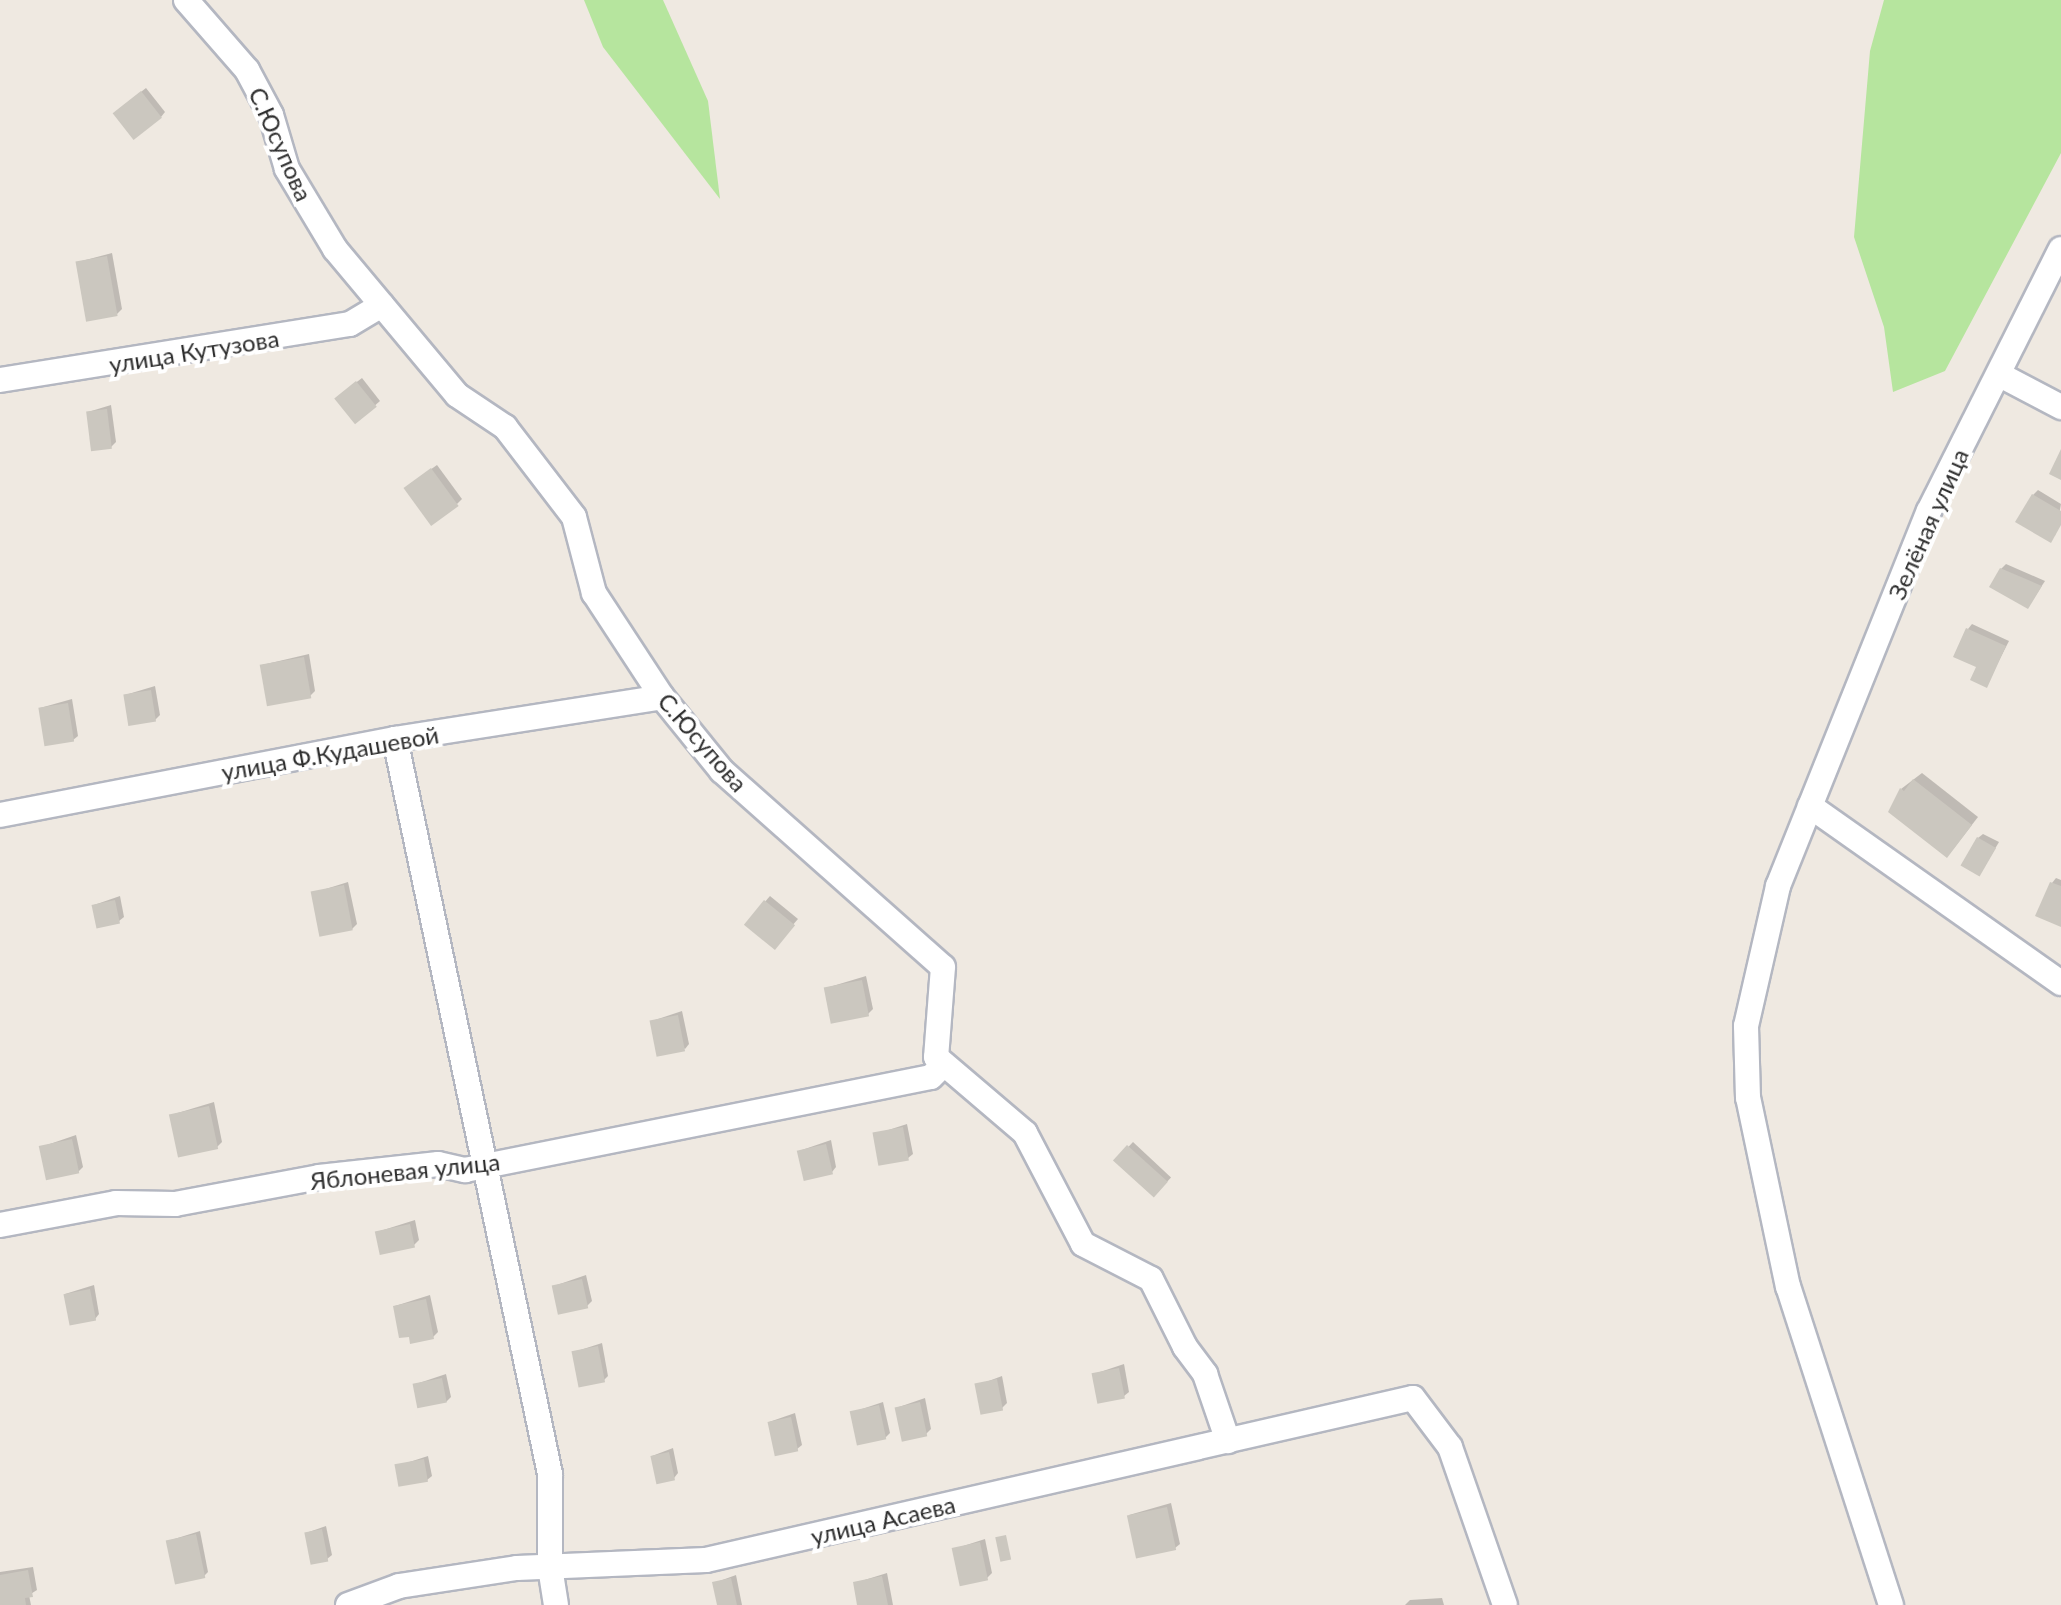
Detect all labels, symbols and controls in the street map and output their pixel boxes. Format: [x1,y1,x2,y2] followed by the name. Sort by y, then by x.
[243,83,319,205] street label: С.Юсупова
[107,323,281,379] street label: улица Кутузова
[1882,444,1974,604] street label: Зелёная улица
[652,687,754,797] street label: С.Юсупова
[219,720,441,786] street label: улица Ф.Кудашевой
[309,1147,501,1195] street label: Яблоневая улица
[808,1489,958,1551] street label: улица Асаева

